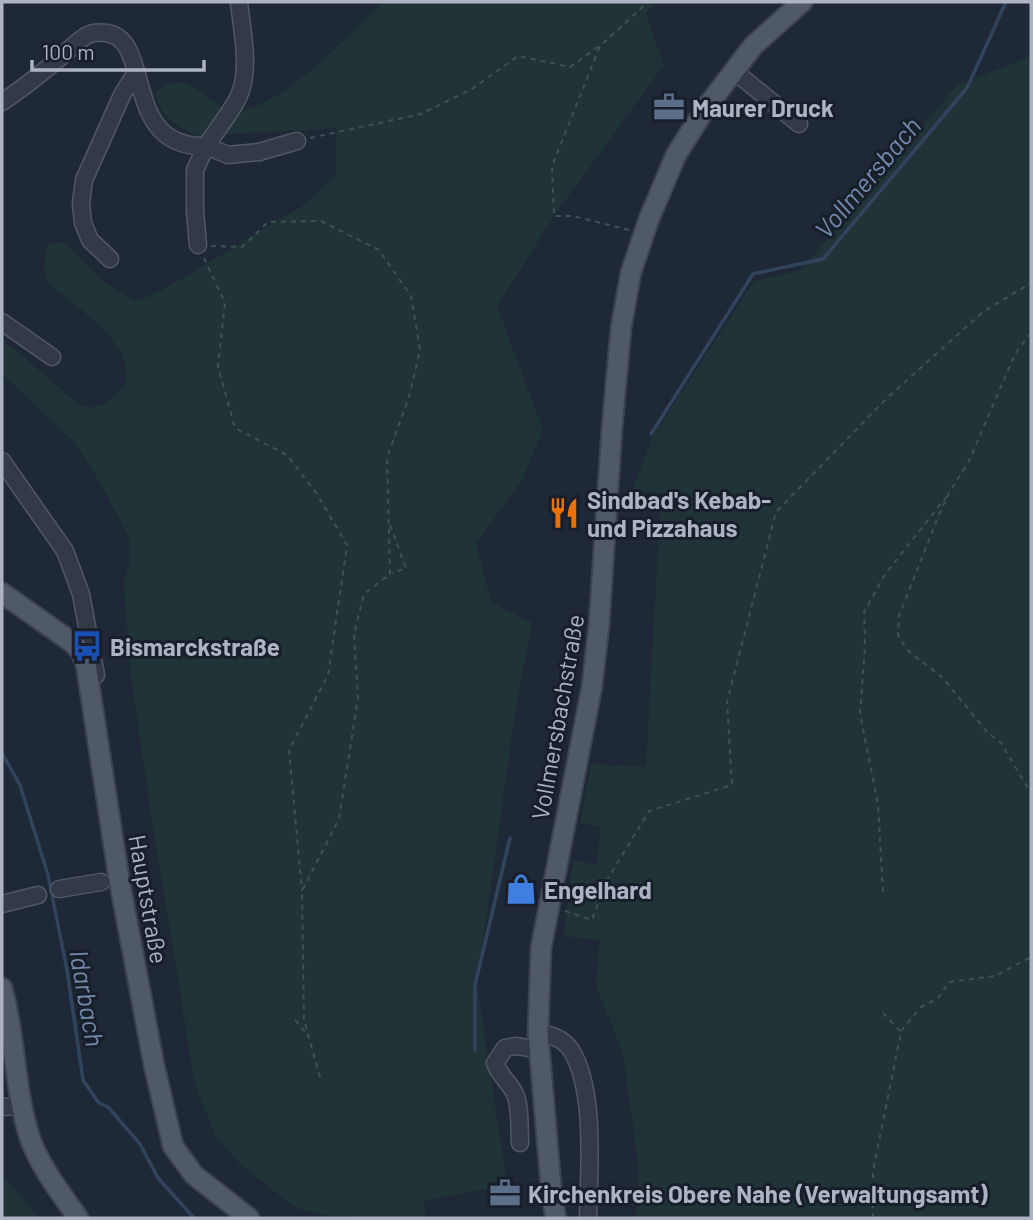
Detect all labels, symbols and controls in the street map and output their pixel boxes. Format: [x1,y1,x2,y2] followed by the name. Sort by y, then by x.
[32,28,203,72] scale bar
[42,39,95,64] text: 100 m
[652,90,686,124] office icon: Maurer Druck
[692,93,834,122] place label: Maurer Druck
[807,110,927,244] water label: Vollmersbach
[587,485,771,542] place label: Sindbad's Kebab- und Pizzahaus
[547,496,581,530] restaurant icon: Sindbad's Kebab- und Pizzahaus
[525,612,589,822] street label: Vollmersbachstraße
[70,629,104,663] bus stop icon: Bismarckstraße
[110,632,280,661] place label: Bismarckstraße
[123,832,175,966] street label: Hauptstraße
[504,872,538,906] shop icon: Engelhard
[544,875,652,904] place label: Engelhard
[64,947,112,1049] water label: Idarbach
[488,1176,522,1210] office icon: Kirchenkreis Obere Nahe (Verwaltungsamt)
[528,1179,988,1208] place label: Kirchenkreis Obere Nahe (Verwaltungsamt)

